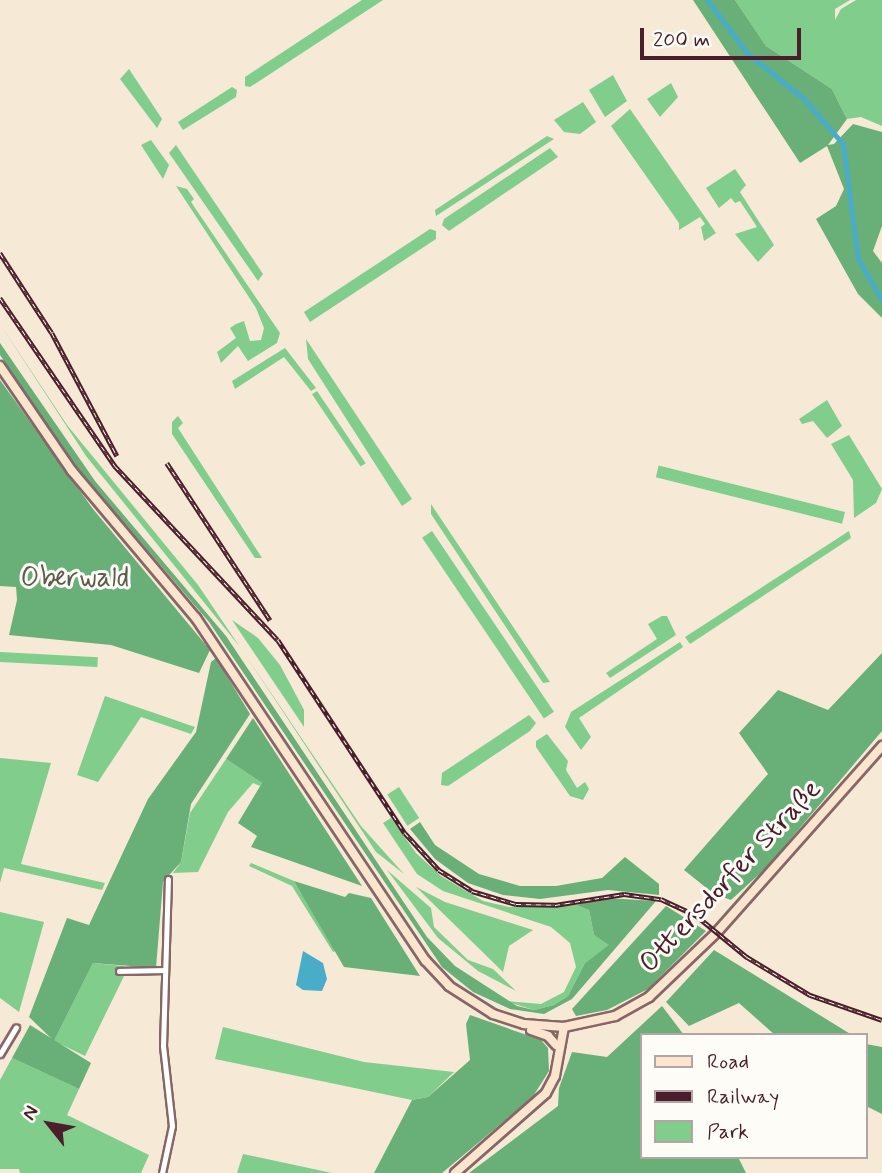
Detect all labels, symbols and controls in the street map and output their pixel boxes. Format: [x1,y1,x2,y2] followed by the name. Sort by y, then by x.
[644,14,805,58] scale bar
[653,26,710,54] text: 200 m
[21,562,129,596] park label: Oberwald
[633,774,829,980] street label: Ottersdorfer Straße
[640,1033,868,1159] legend
[707,1048,749,1076] text: Road
[707,1083,779,1111] text: Railway
[14,1089,84,1159] north arrow
[17,1101,45,1125] text: N
[707,1118,749,1146] text: Park

